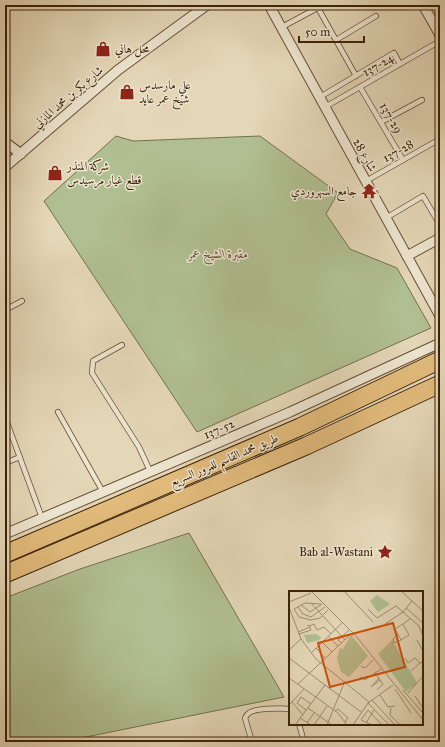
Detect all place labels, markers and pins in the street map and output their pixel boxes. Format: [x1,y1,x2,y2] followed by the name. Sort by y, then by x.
[94,40,112,58] shop icon: محل هاني
[115,42,150,59] place label: محل هاني
[139,78,191,110] place label: علي مارسدس شيخ عمر عايد
[118,83,136,101] shop icon: علي مارسدس شيخ عمر عايد
[66,158,142,191] place label: شركة المنذر قطع غيار مرسيدس
[46,164,64,182] shop icon: شركة المنذر قطع غيار مرسيدس
[360,182,378,200] temple icon: جامع السهروردي
[291,184,357,202] place label: جامع السهروردي
[376,543,394,561] place icon: Bab al-Wastani
[299,545,374,559] place label: Bab al-Wastani

